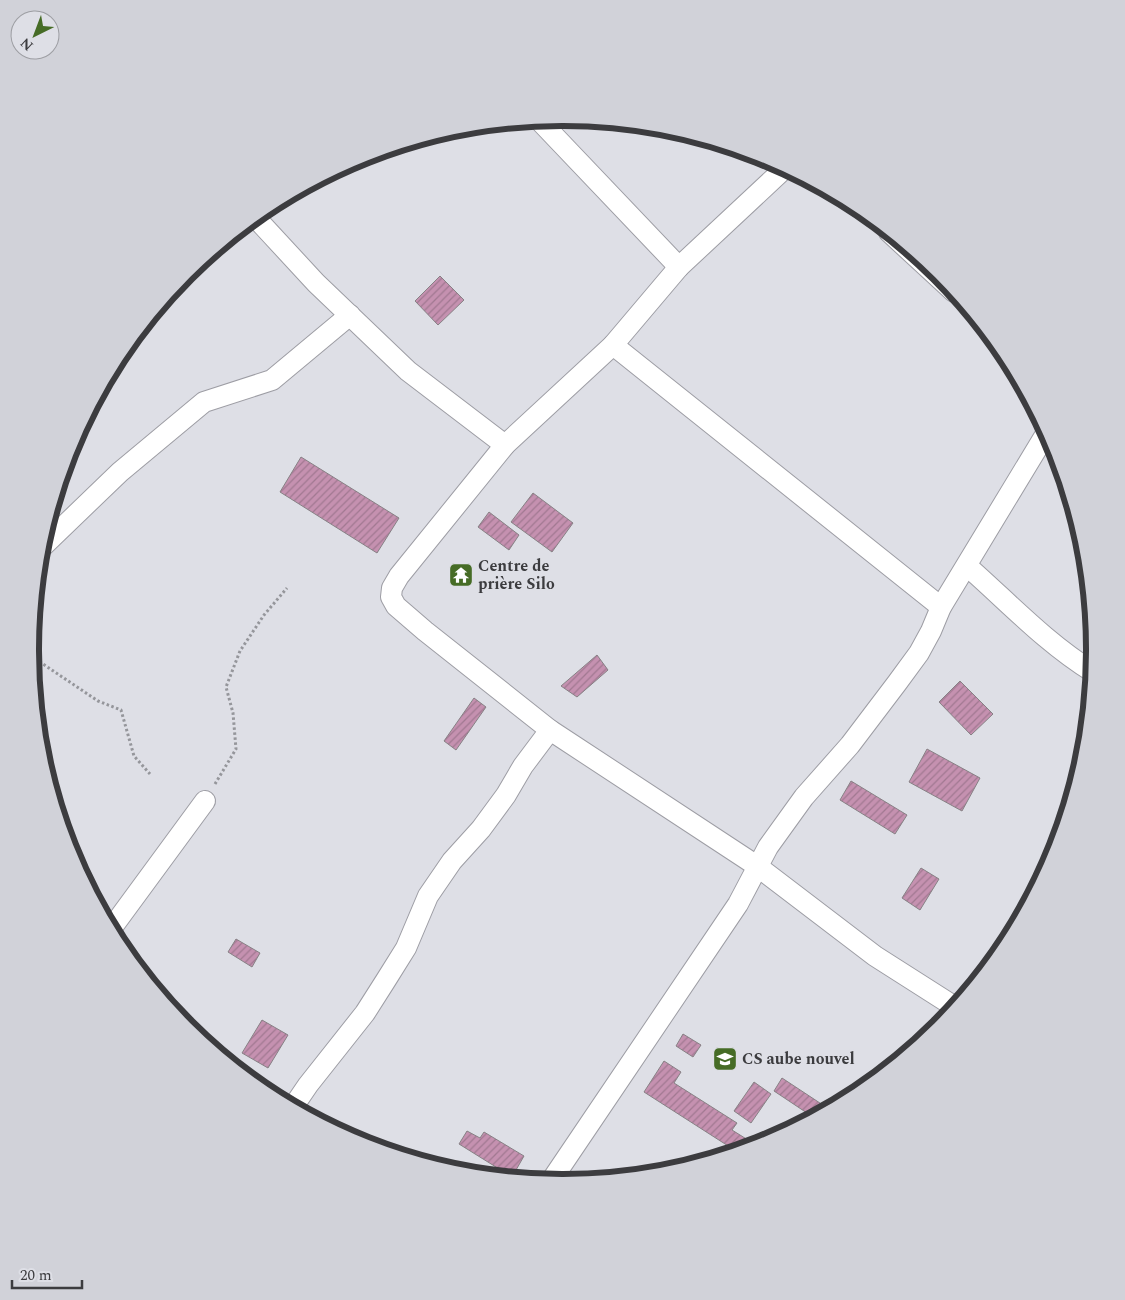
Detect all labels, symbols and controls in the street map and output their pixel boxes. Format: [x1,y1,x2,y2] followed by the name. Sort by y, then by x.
[10,10,60,60] north arrow
[15,33,38,56] text: N
[478,554,555,596] place label: Centre de prière Silo
[448,562,474,588] temple icon: Centre de prière Silo
[712,1046,738,1072] school or university icon: CS aube nouvel
[742,1047,855,1071] place label: CS aube nouvel
[12,1258,82,1290] scale bar
[20,1264,52,1287] text: 20 m

